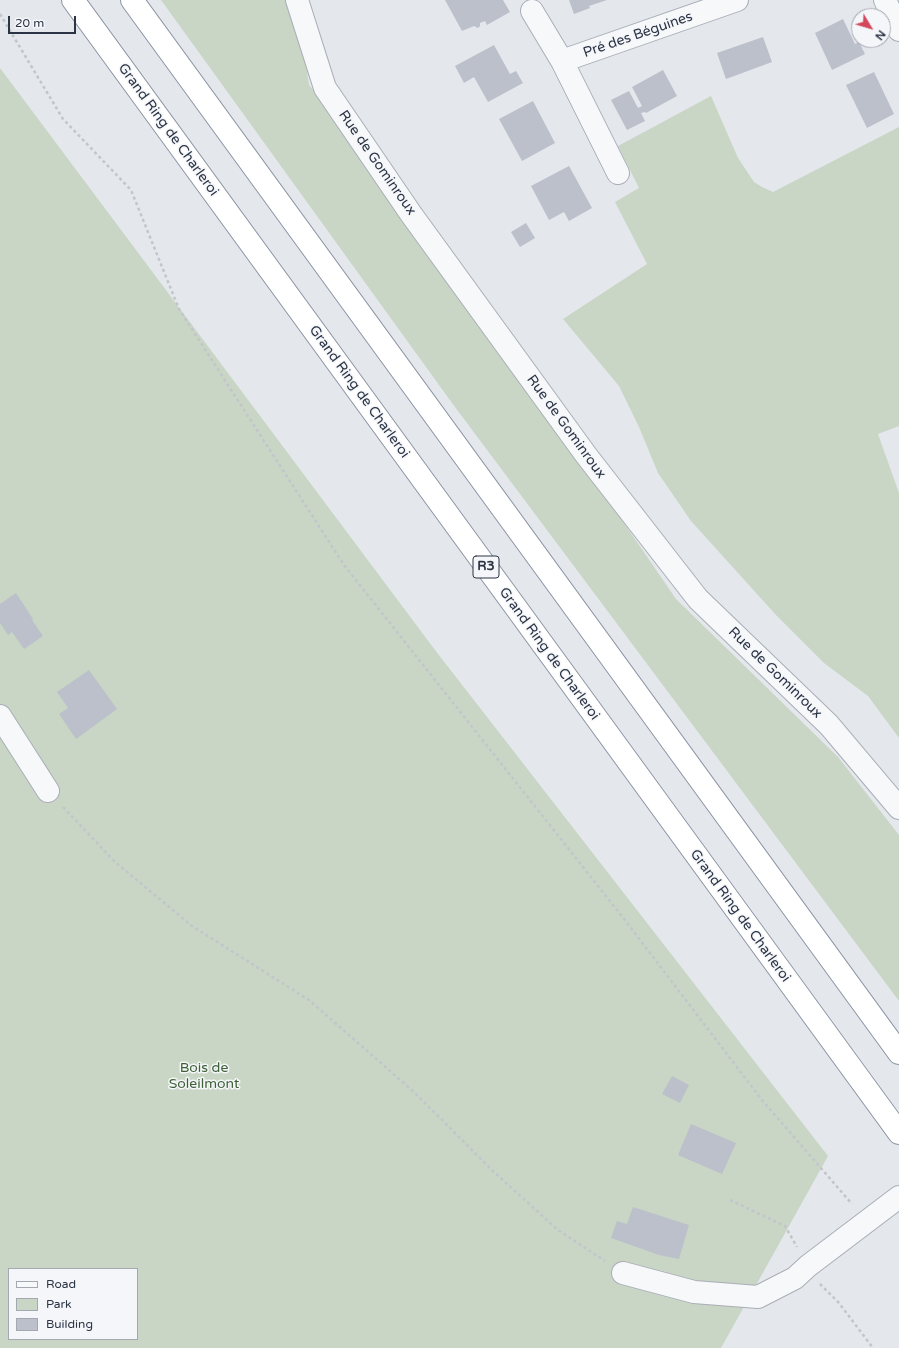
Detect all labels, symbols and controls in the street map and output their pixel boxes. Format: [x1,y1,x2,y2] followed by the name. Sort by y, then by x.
[10,8,78,34] scale bar
[581,8,695,62] street label: Pré des Béguines
[851,8,891,48] north arrow
[15,16,44,30] text: 20 m
[872,28,888,43] text: N
[114,60,222,200] street label: Grand Ring de Charleroi
[335,107,419,219] street label: Rue de Gominroux
[305,322,413,462] street label: Grand Ring de Charleroi
[523,372,609,482] street label: Rue de Gominroux
[473,556,499,578] road number: R3
[495,584,603,724] street label: Grand Ring de Charleroi
[725,624,825,722] street label: Rue de Gominroux
[686,846,794,986] street label: Grand Ring de Charleroi
[169,1060,239,1092] park label: Bois de Soleilmont
[8,1268,138,1340] legend
[46,1277,76,1291] text: Road
[46,1297,72,1311] text: Park
[46,1317,93,1331] text: Building

